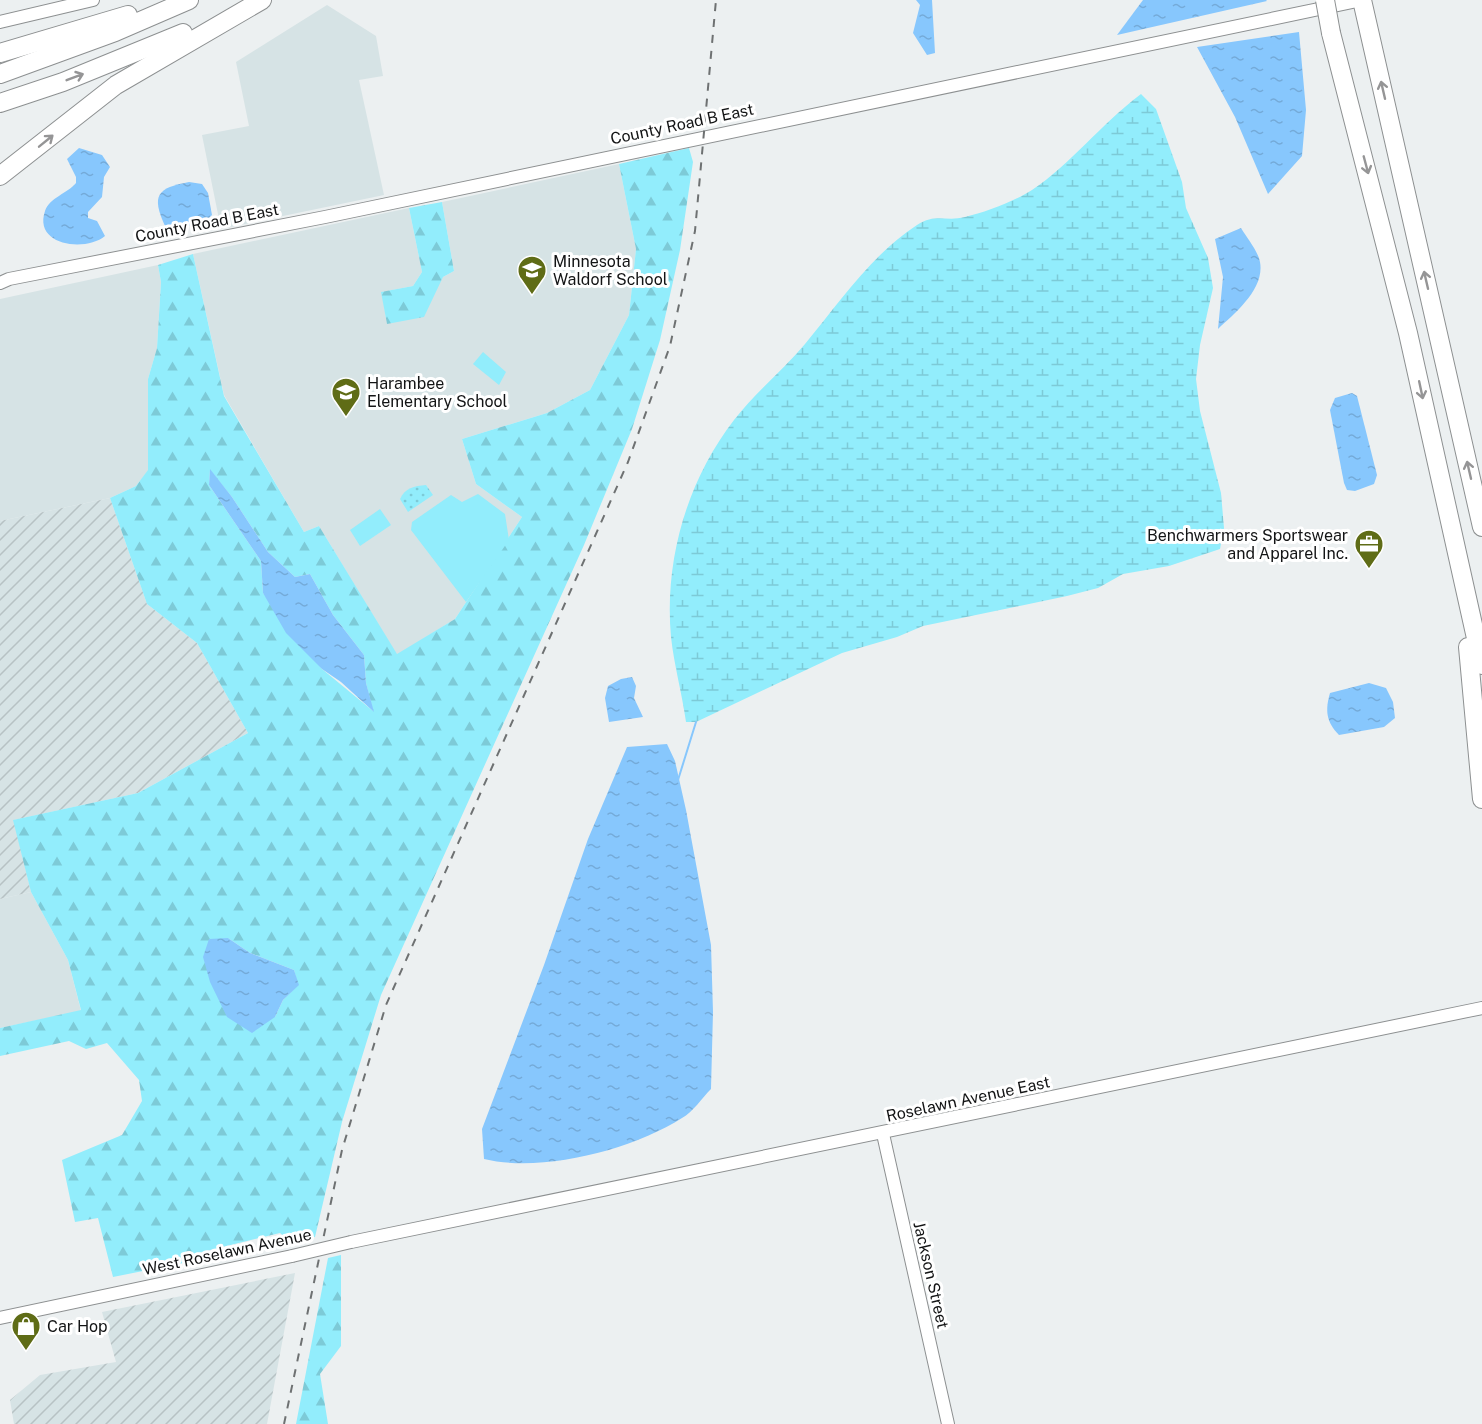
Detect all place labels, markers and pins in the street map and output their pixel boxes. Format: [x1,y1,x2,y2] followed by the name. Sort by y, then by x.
[553,252,668,289] place label: Minnesota Waldorf School
[516,254,548,296] school or university icon: Minnesota Waldorf School
[367,374,508,411] place label: Harambee Elementary School
[330,376,362,418] school or university icon: Harambee Elementary School
[1147,526,1348,563] place label: Benchwarmers Sportswear and Apparel Inc.
[1353,528,1385,570] office icon: Benchwarmers Sportswear and Apparel Inc.
[10,1310,42,1352] shop icon: Car Hop
[47,1317,108,1336] place label: Car Hop

